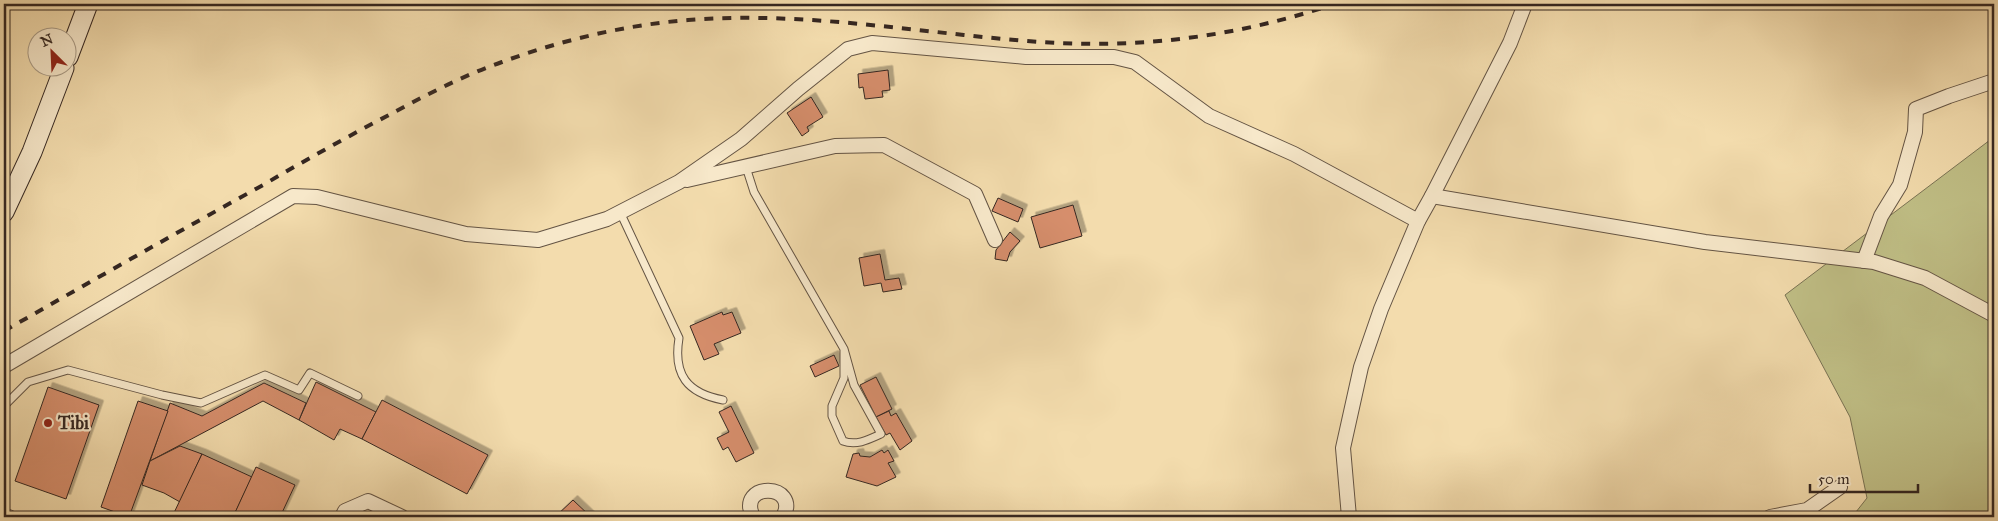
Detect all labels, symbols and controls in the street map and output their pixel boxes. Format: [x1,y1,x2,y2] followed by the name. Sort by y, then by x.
[28,28,78,78] north arrow
[38,30,56,51] text: N
[57,412,90,434] place label: Tibi
[42,417,54,429] marker: Tibi
[1810,461,1918,493] scale bar
[1818,470,1850,488] text: 50 m

